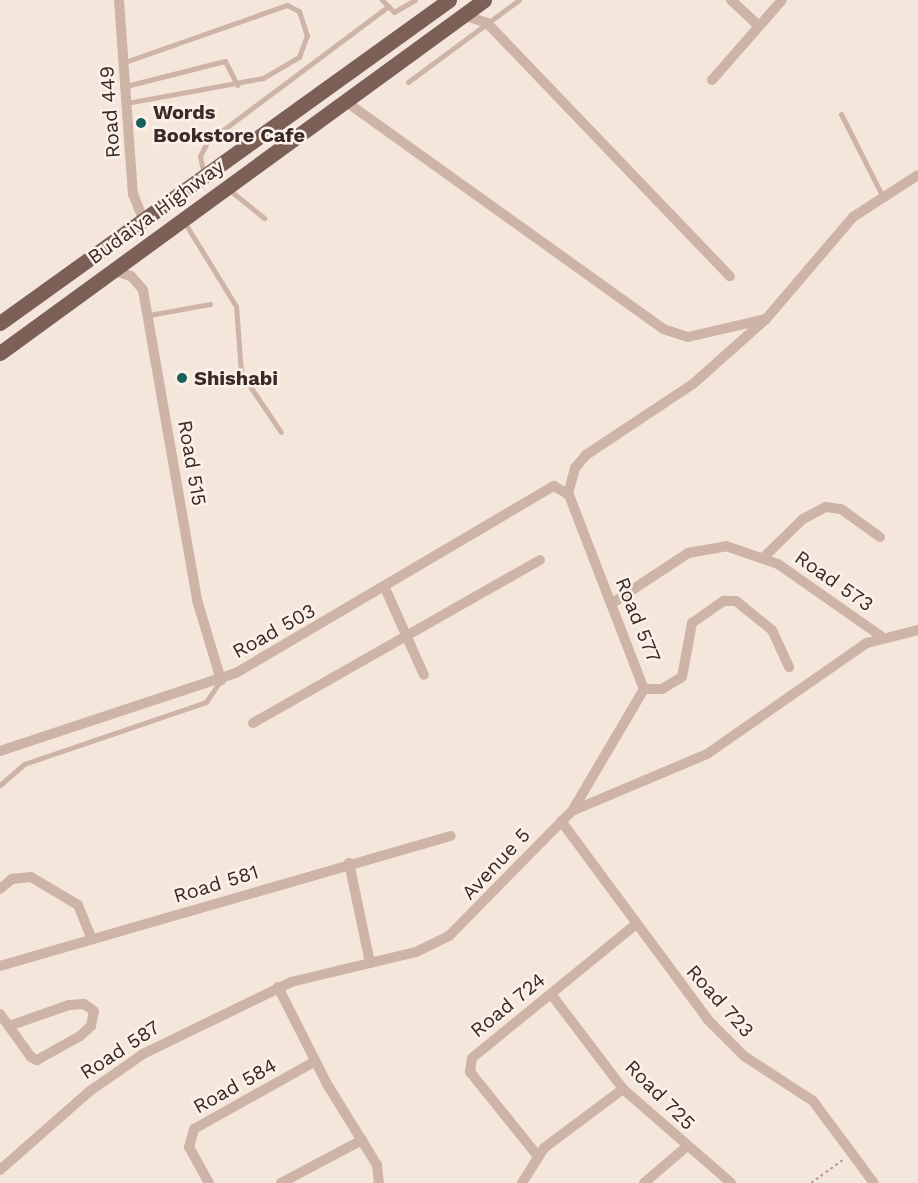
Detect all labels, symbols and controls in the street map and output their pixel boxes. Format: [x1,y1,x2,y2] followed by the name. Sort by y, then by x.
[95,65,125,159] street label: Road 449
[153,100,305,147] place label: Words Bookstore Cafe
[134,116,148,130] marker: Words Bookstore Cafe
[83,154,229,270] street label: Budaiya Highway
[194,366,278,390] place label: Shishabi
[175,371,189,385] marker: Shishabi
[173,418,211,508] street label: Road 515
[790,545,878,617] street label: Road 573
[610,574,666,666] street label: Road 577
[228,598,320,664] street label: Road 503
[457,823,535,905] street label: Avenue 5
[171,860,261,908] street label: Road 581
[681,959,759,1043] street label: Road 723
[465,967,551,1043] street label: Road 724
[76,1015,164,1085] street label: Road 587
[189,1053,281,1119] street label: Road 584
[620,1055,700,1135] street label: Road 725

